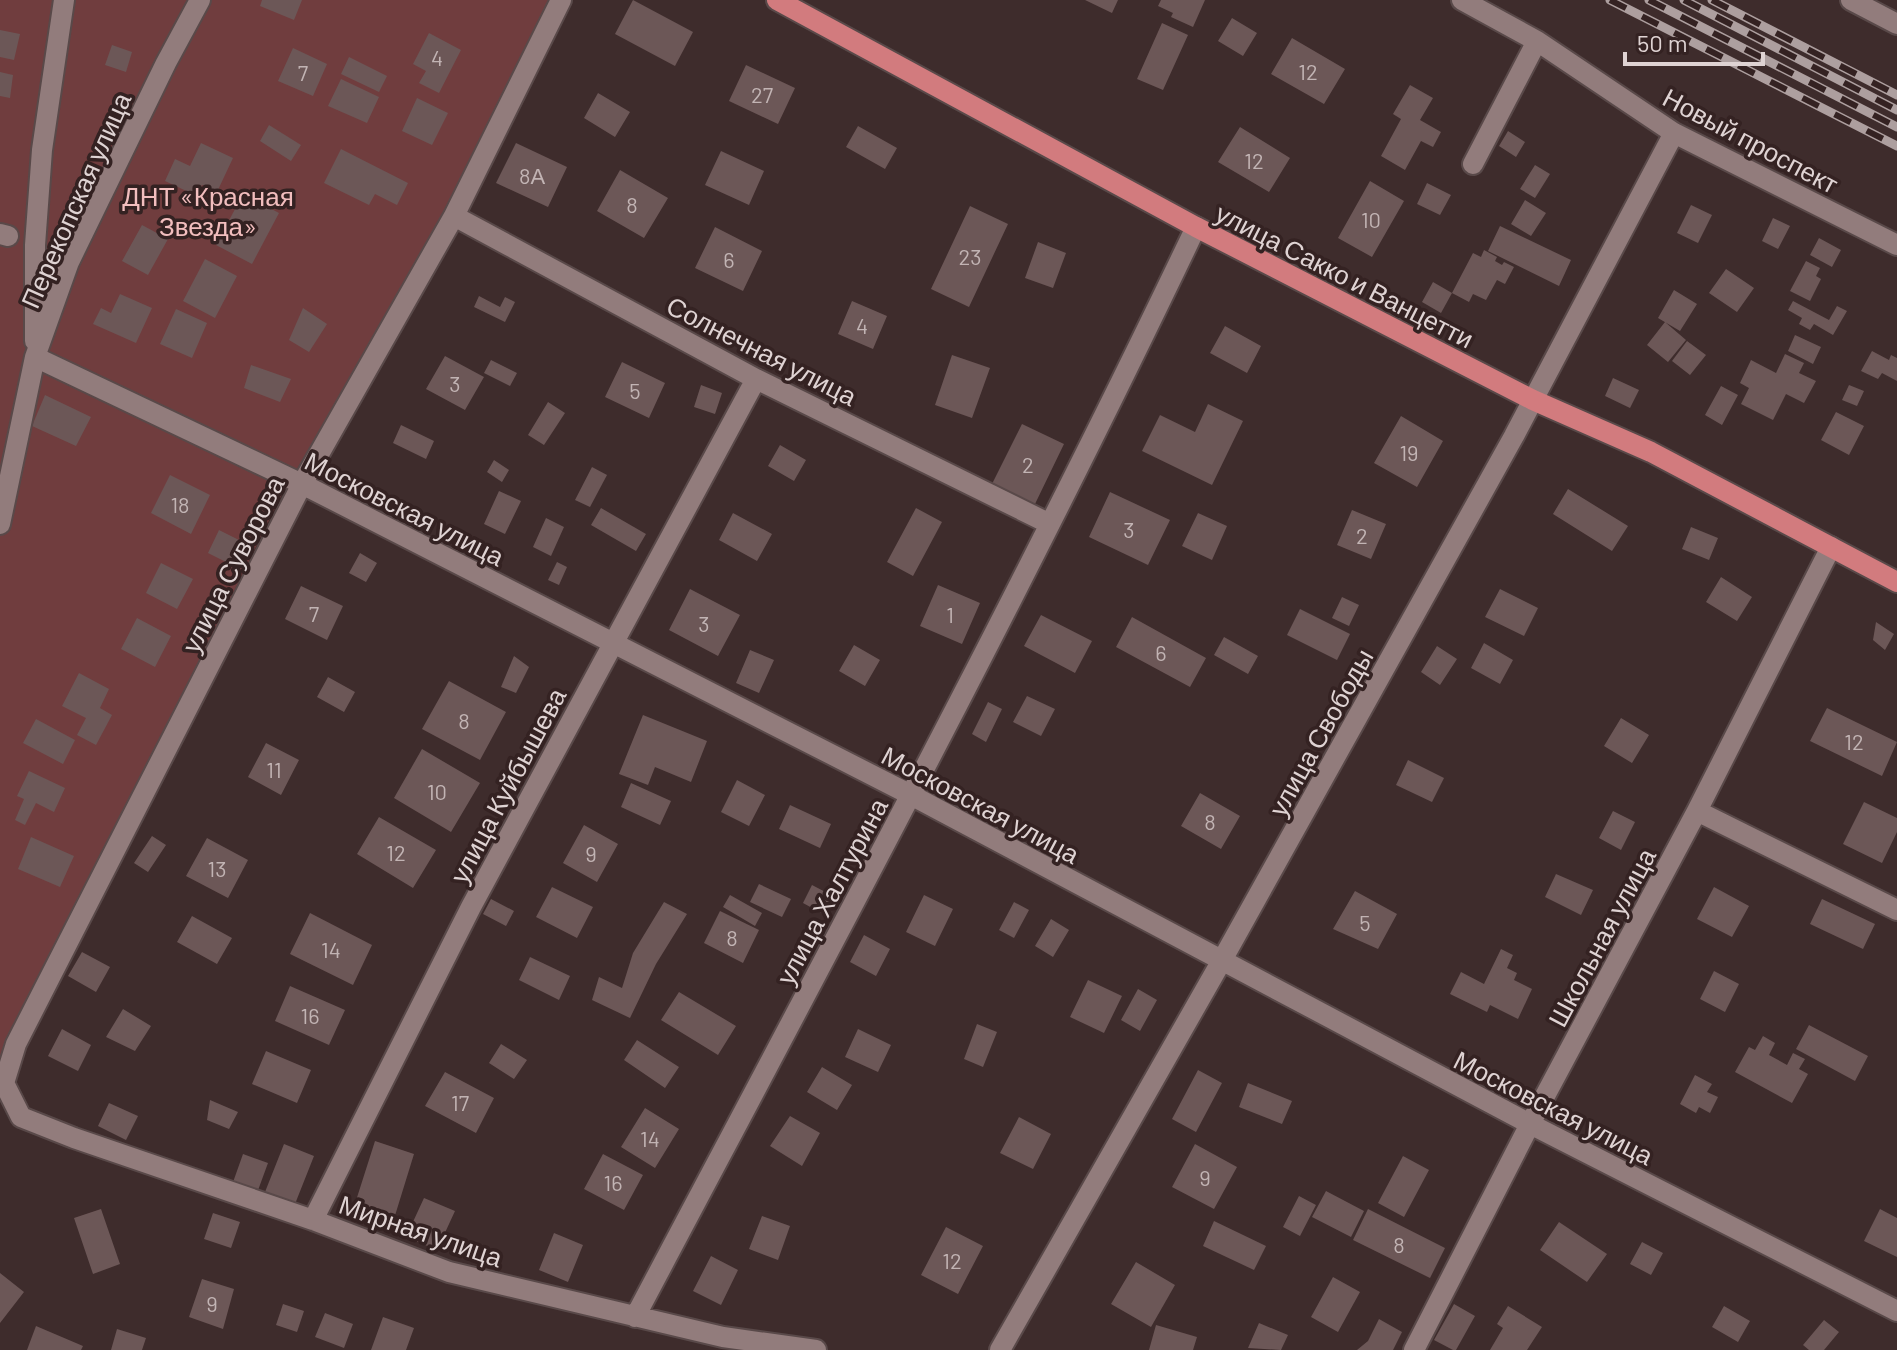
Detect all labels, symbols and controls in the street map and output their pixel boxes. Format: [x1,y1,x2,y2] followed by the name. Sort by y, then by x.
[1625,16,1763,66] scale bar
[1637,28,1688,57] text: 50 m
[431,44,443,70] house number: 4
[1298,58,1318,84] house number: 12
[298,59,308,85] house number: 7
[751,81,773,107] house number: 27
[1658,81,1844,199] street label: Новый проспект
[14,87,137,312] street label: Перекопская улица
[1244,147,1264,173] house number: 12
[519,162,545,188] house number: 8А
[122,180,294,241] park label: ДНТ «Красная Звезда»
[626,191,638,217] house number: 8
[1211,196,1479,354] street label: улица Сакко и Ванцетти
[1361,206,1381,232] house number: 10
[959,243,982,269] house number: 23
[723,246,735,272] house number: 6
[662,289,863,411] street label: Солнечная улица
[856,312,868,338] house number: 4
[449,370,461,396] house number: 3
[629,377,641,403] house number: 5
[1399,439,1419,465] house number: 19
[300,444,510,572] street label: Московская улица
[1022,451,1034,477] house number: 2
[174,470,290,657] street label: улица Суворова
[170,491,190,517] house number: 18
[1123,516,1135,542] house number: 3
[1356,522,1368,548] house number: 2
[309,600,319,626] house number: 7
[946,601,954,627] house number: 1
[698,610,710,636] house number: 3
[1155,639,1167,665] house number: 6
[1261,643,1379,821] street label: улица Свободы
[443,682,572,888] street label: улица Куйбышева
[458,707,470,733] house number: 8
[1844,728,1864,754] house number: 12
[877,739,1086,869] street label: Московская улица
[266,756,282,782] house number: 11
[427,778,447,804] house number: 10
[769,792,893,989] street label: улица Халтурина
[1204,808,1216,834] house number: 8
[386,839,406,865] house number: 12
[585,840,597,866] house number: 9
[1541,842,1661,1032] street label: Школьная улица
[207,855,227,881] house number: 13
[1359,909,1371,935] house number: 5
[726,924,738,950] house number: 8
[321,936,341,962] house number: 14
[300,1002,320,1028] house number: 16
[1449,1043,1659,1171] street label: Московская улица
[451,1089,469,1115] house number: 17
[640,1125,660,1151] house number: 14
[1199,1164,1211,1190] house number: 9
[603,1169,623,1195] house number: 16
[335,1188,507,1273] street label: Мирная улица
[1393,1231,1405,1257] house number: 8
[942,1247,962,1273] house number: 12
[206,1290,218,1316] house number: 9

